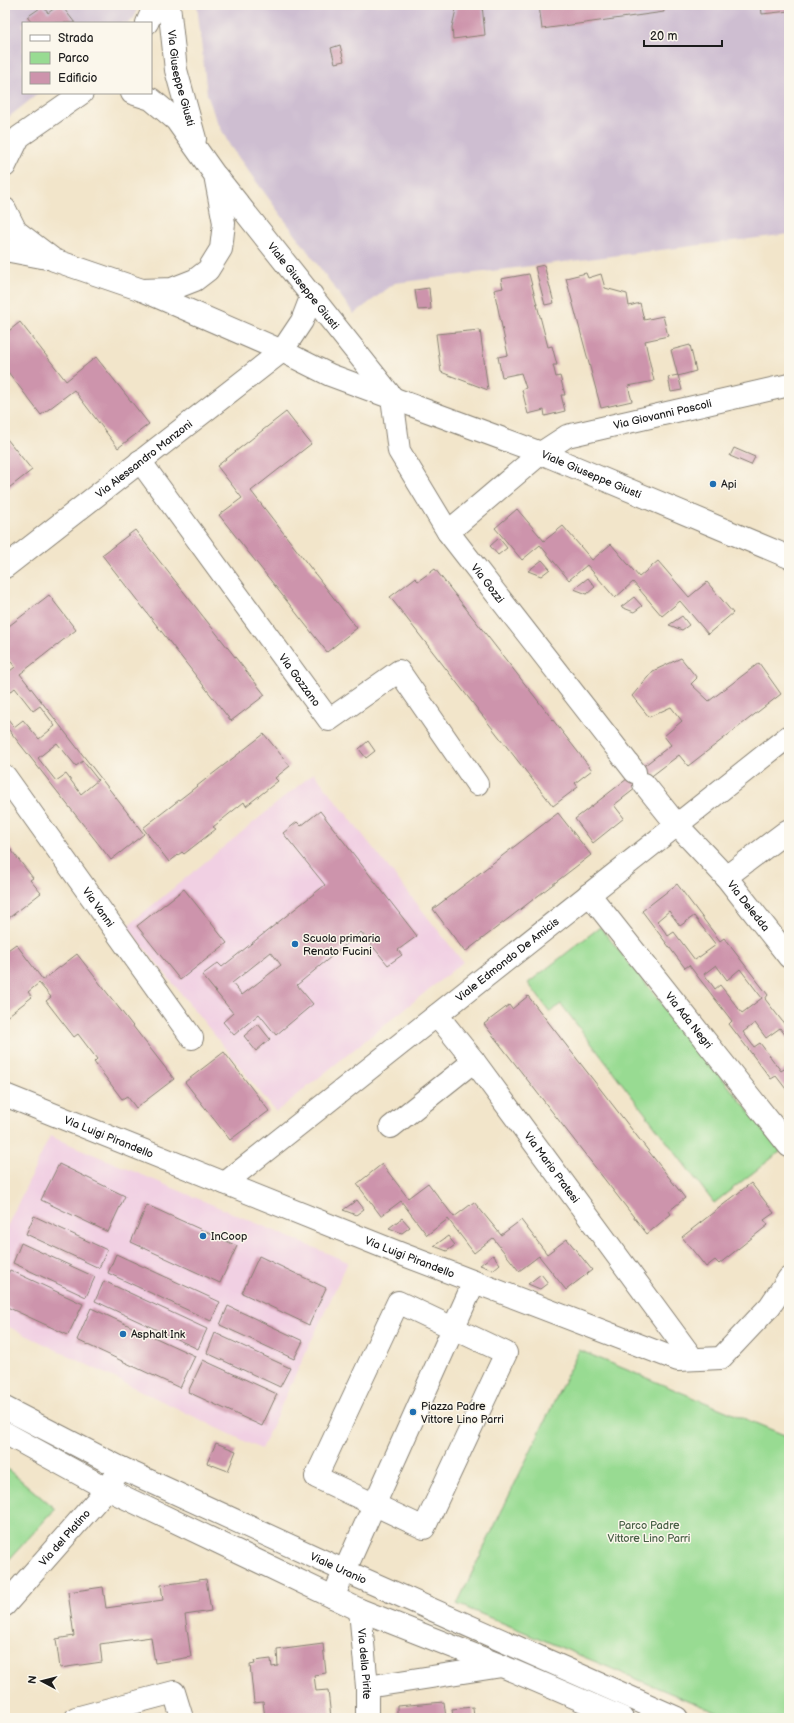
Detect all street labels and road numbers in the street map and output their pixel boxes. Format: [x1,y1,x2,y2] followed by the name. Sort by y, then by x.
[165,29,197,128] street label: Via Giuseppe Giusti
[265,240,342,332] street label: Viale Giuseppe Giusti
[612,397,713,432] street label: Via Giovanni Pascoli
[93,417,195,501] street label: Via Alessandro Manzoni
[539,448,643,501] street label: Viale Giuseppe Giusti
[468,561,507,606] street label: Via Gozzi
[276,651,323,709] street label: Via Gozzano
[724,878,772,934] street label: Via Deledda
[80,885,117,930] street label: Via Vanni
[453,915,562,1005] street label: Viale Edmondo De Amicis
[662,990,715,1051] street label: Via Ada Negri
[62,1113,155,1161] street label: Via Luigi Pirandello
[521,1130,582,1206] street label: Via Mario Pratesi
[363,1234,456,1281] street label: Via Luigi Pirandello
[37,1507,93,1569] street label: Via del Platino
[308,1550,369,1587] street label: Viale Uranio
[355,1628,373,1700] street label: Via della Pirite

